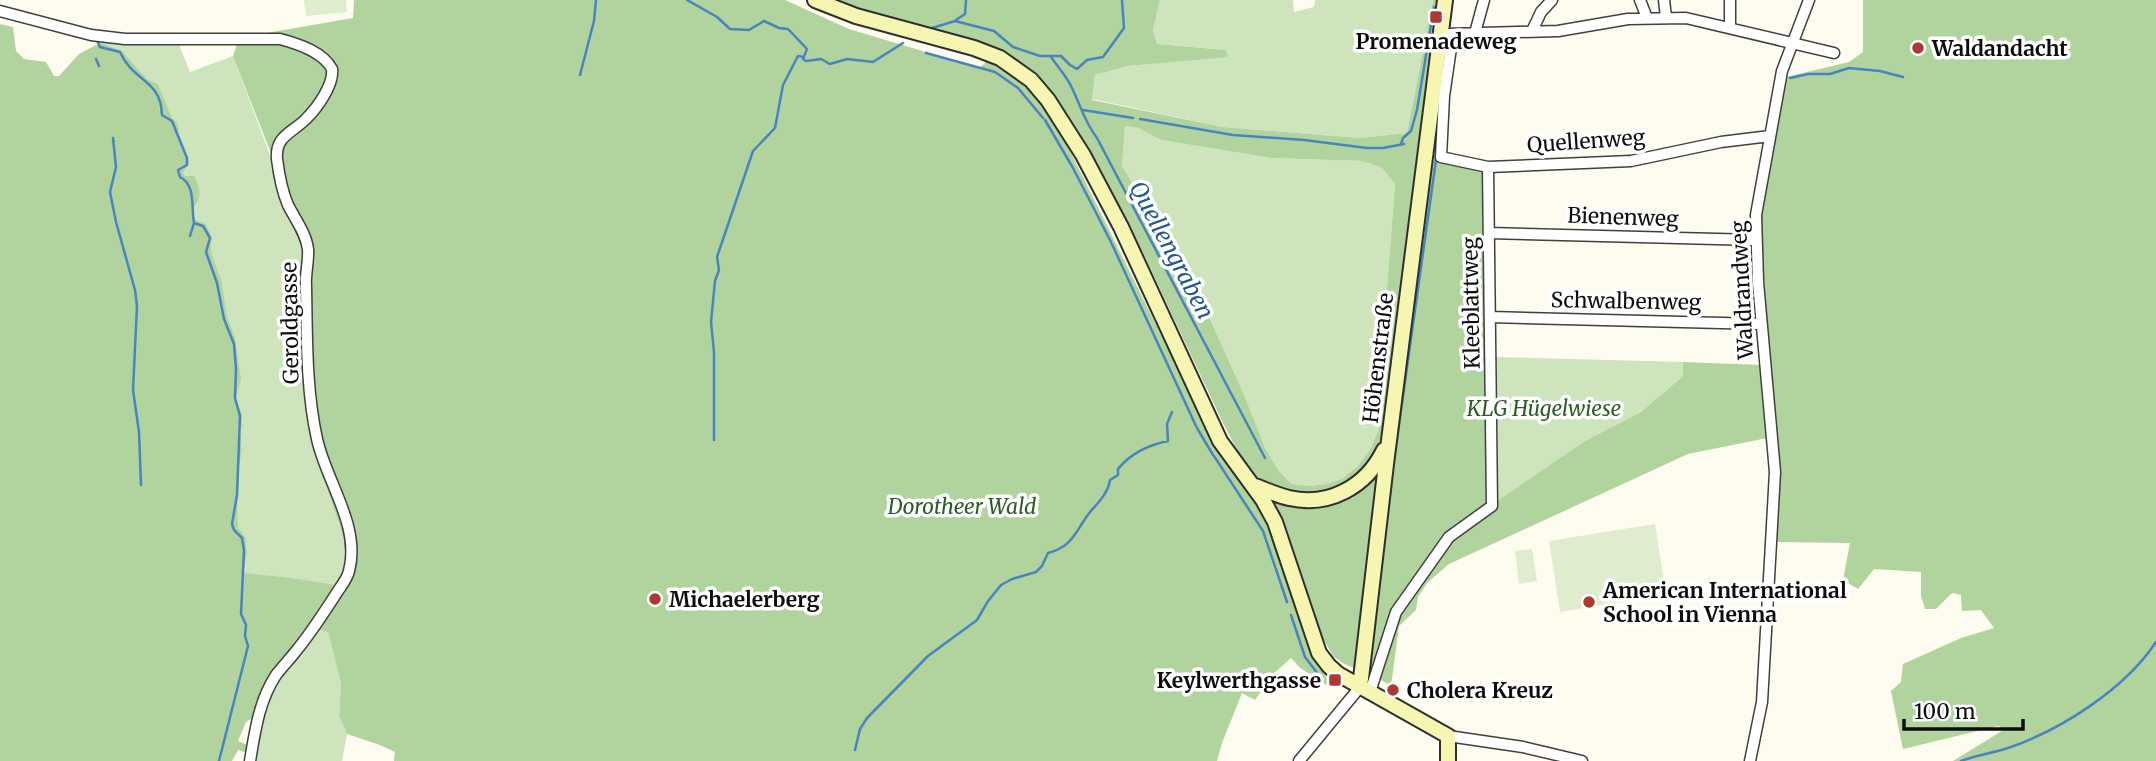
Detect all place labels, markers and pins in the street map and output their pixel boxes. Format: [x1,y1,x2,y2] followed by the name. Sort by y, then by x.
[1428,9,1444,25] marker: Promenadeweg
[1355,28,1517,55] place label: Promenadeweg
[1931,35,2068,62] place label: Waldandacht
[1910,40,1926,56] marker: Waldandacht
[1602,577,1847,628] place label: American International School in Vienna
[669,586,820,613] place label: Michaelerberg
[647,591,663,607] marker: Michaelerberg
[1581,594,1597,610] marker: American International School in Vienna
[1157,667,1321,694] place label: Keylwerthgasse
[1327,672,1343,688] marker: Keylwerthgasse
[1407,677,1553,704] place label: Cholera Kreuz
[1385,682,1401,698] marker: Cholera Kreuz

